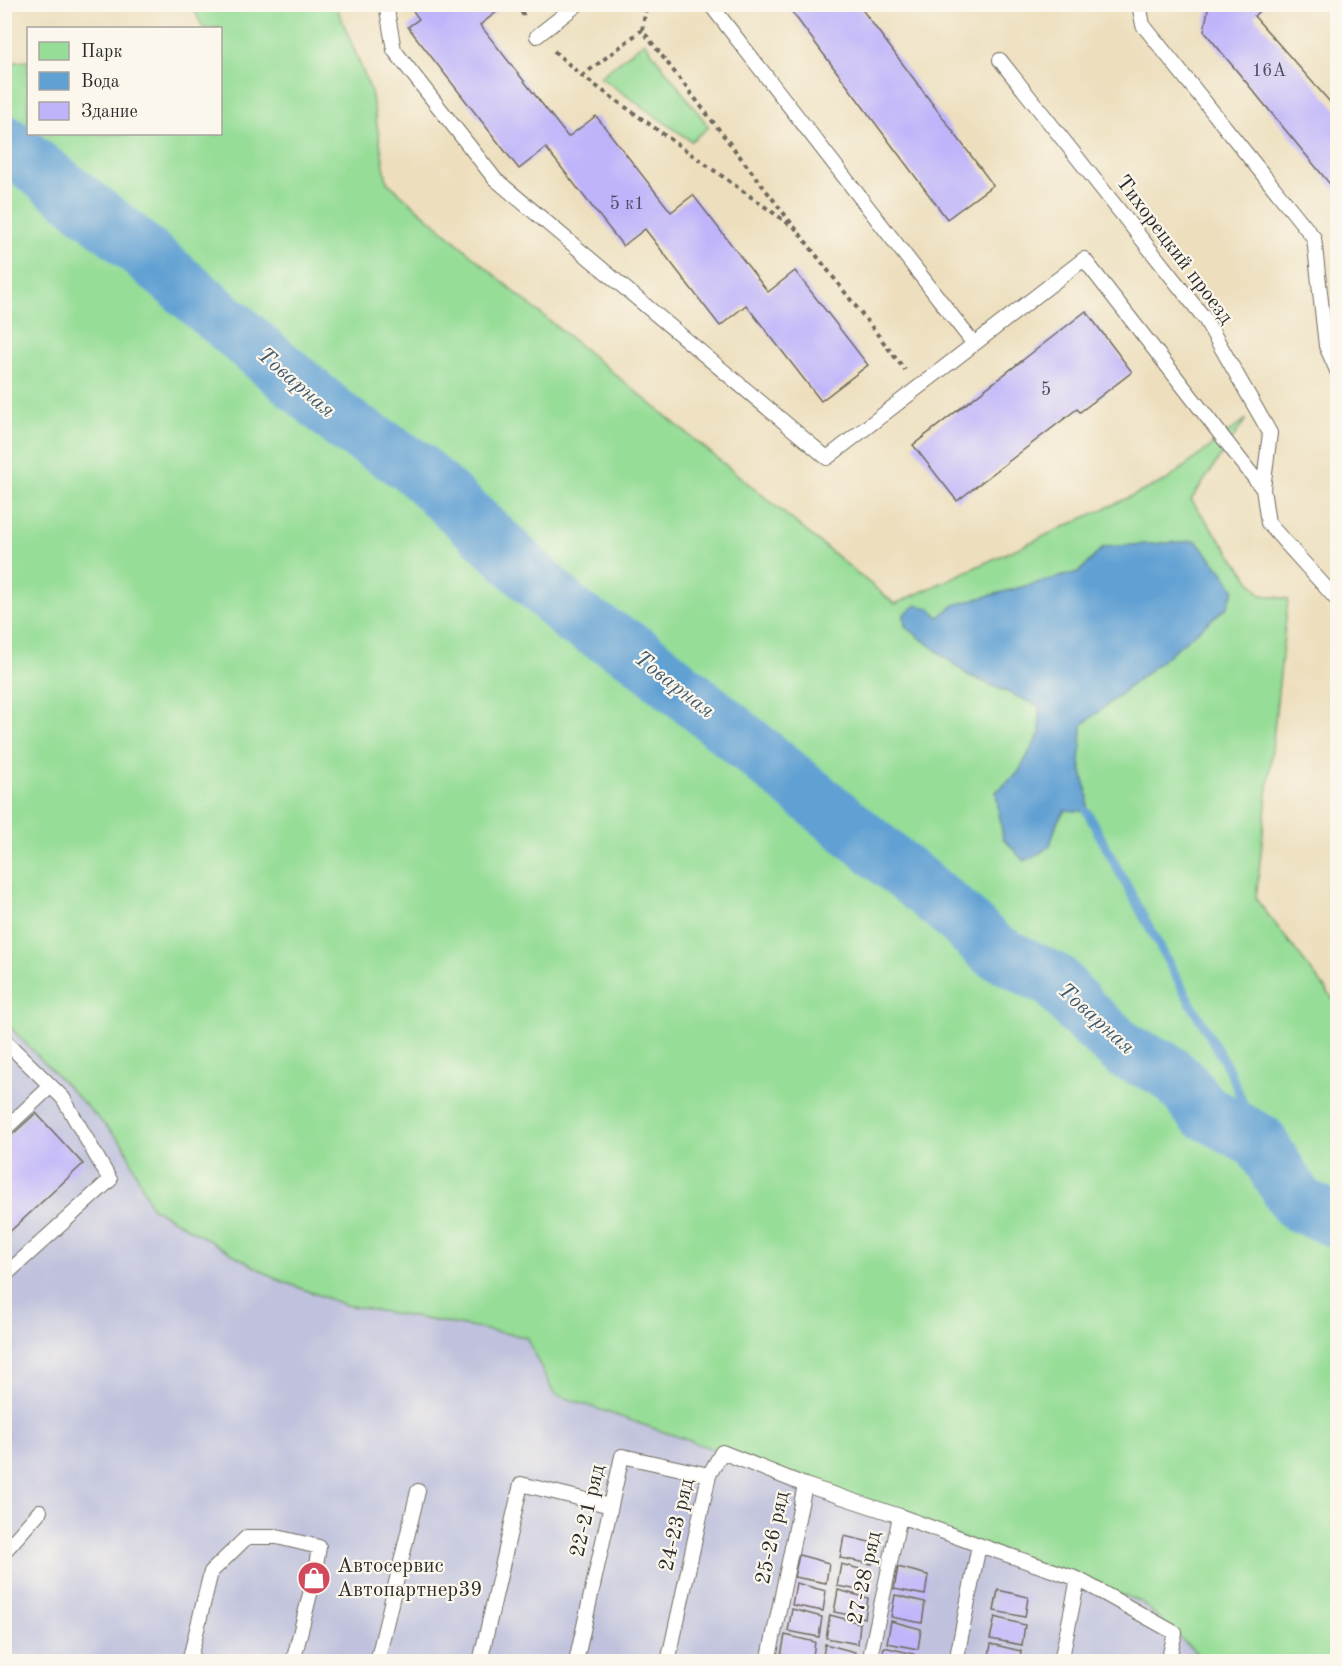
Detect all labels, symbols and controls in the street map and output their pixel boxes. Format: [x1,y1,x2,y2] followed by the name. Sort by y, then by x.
[27,27,222,135] legend
[81,43,122,61] text: Парк
[1252,62,1287,80] house number: 16А
[81,73,120,91] text: Вода
[81,103,138,121] text: Здание
[1111,172,1237,329] street label: Тихорецкий проезд
[610,195,644,213] house number: 5 к1
[253,344,339,422] water label: Товарная
[1041,381,1051,399] house number: 5
[630,647,718,723] water label: Товарная
[1053,979,1139,1059] water label: Товарная
[567,1462,609,1559] street label: 22-21 ряд
[656,1476,698,1573] street label: 24-23 ряд
[753,1489,793,1586] street label: 25-26 ряд
[845,1529,885,1626] street label: 27-28 ряд
[337,1556,483,1601] place label: Автосервис Автопартнер39
[296,1560,332,1596] shop icon: Автосервис Автопартнер39

